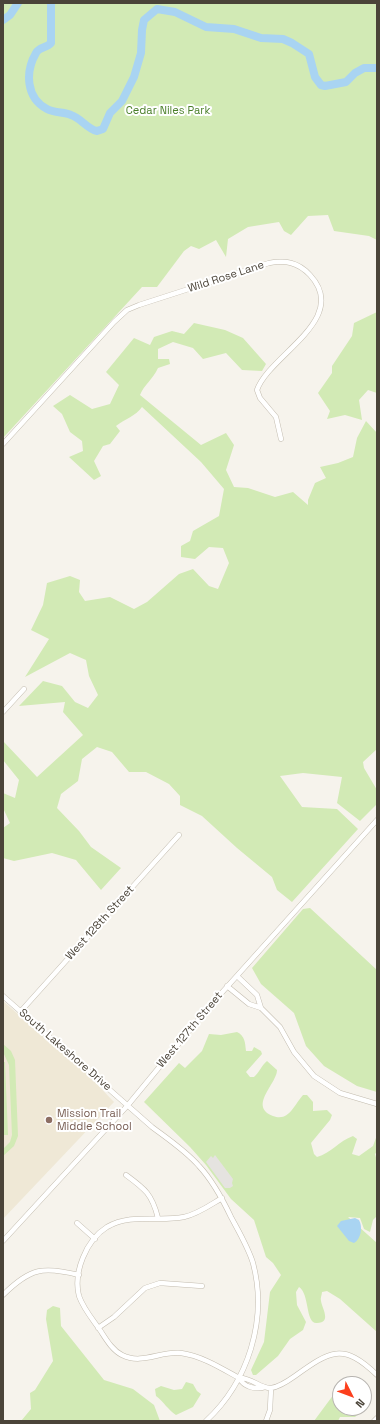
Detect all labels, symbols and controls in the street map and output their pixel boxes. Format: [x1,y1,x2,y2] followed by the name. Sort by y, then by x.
[126,104,210,118] park label: Cedar Niles Park
[186,258,266,296] street label: Wild Rose Lane
[63,883,137,963] street label: West 128th Street
[154,989,226,1071] street label: West 127th Street
[16,1006,114,1094] street label: South Lakeshore Drive
[57,1107,132,1133] place label: Mission Trail Middle School
[44,1115,54,1125] marker: Mission Trail Middle School
[332,1376,372,1416] north arrow
[353,1396,368,1411] text: N

